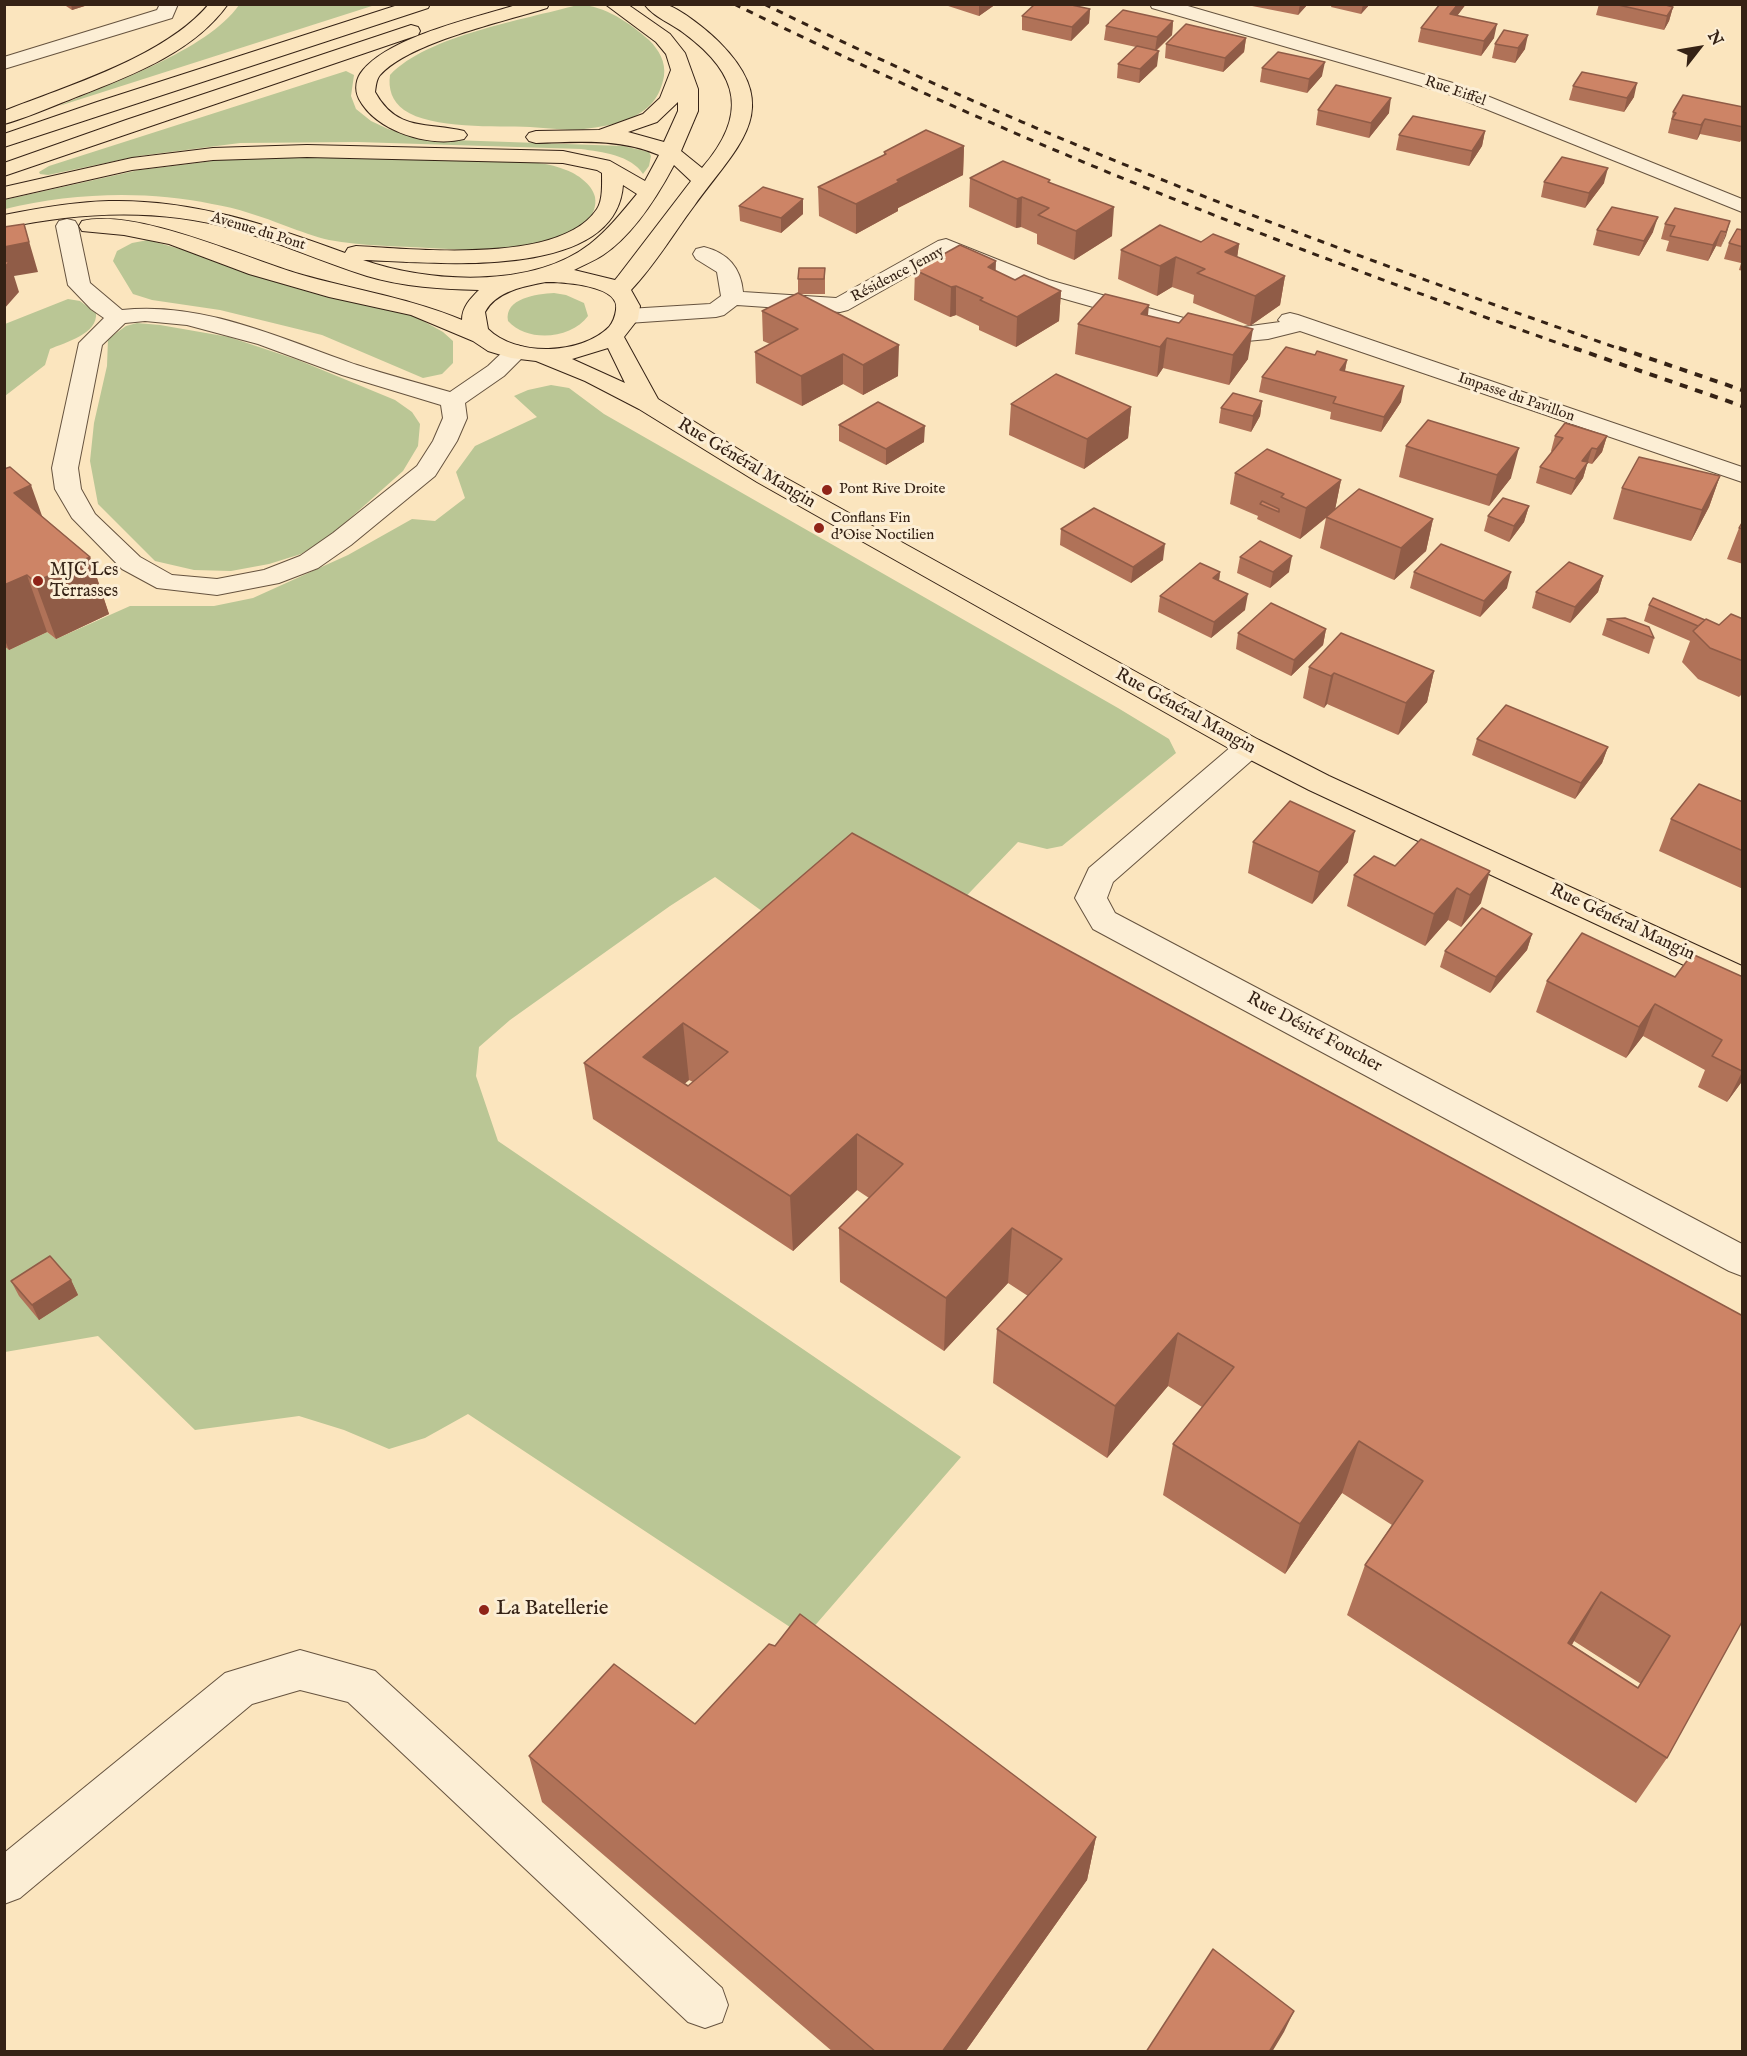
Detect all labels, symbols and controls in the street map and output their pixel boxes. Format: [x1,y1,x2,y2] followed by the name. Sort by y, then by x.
[1669,18,1729,78] north arrow
[1702,28,1727,50] text: N
[1422,73,1488,111] street label: Rue Eiffel
[209,209,307,255] street label: Avenue du Pont
[848,243,948,307] street label: Résidence Jenny
[1455,370,1577,426] street label: Impasse du Pavillon
[673,414,819,514] street label: Rue Général Mangin
[839,481,945,499] place label: Pont Rive Droite
[820,483,834,497] marker: Pont Rive Droite
[831,510,934,545] place label: Conflans Fin d'Oise Noctilien
[812,521,826,535] marker: Conflans Fin d'Oise Noctilien
[50,560,118,602] place label: MJC Les Terrasses
[31,574,45,588] marker: MJC Les Terrasses
[1111,664,1259,760] street label: Rue Général Mangin
[1546,880,1698,966] street label: Rue Général Mangin
[1243,988,1385,1078] street label: Rue Désiré Foucher
[496,1597,608,1623] place label: La Batellerie
[477,1603,491,1617] marker: La Batellerie

